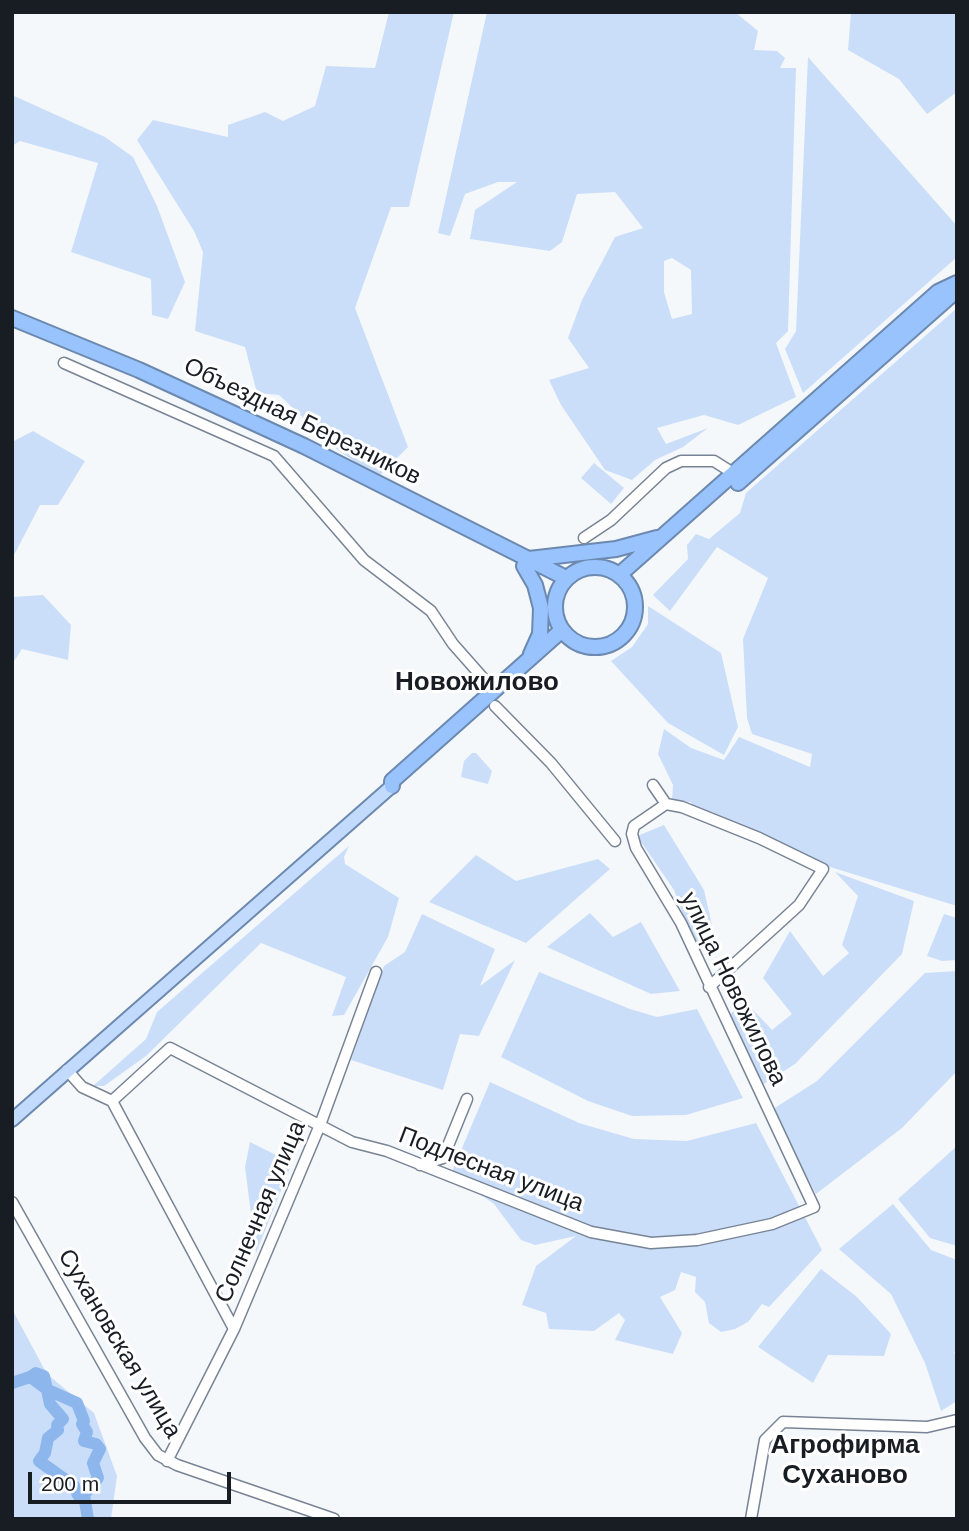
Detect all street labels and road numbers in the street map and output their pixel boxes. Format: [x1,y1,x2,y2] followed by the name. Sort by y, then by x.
[179,352,425,492] street label: Объездная Березников
[674,888,792,1090] street label: улица Новожилова
[210,1117,312,1307] street label: Солнечная улица
[395,1121,587,1219] street label: Подлесная улица
[51,1244,187,1444] street label: Сухановская улица

